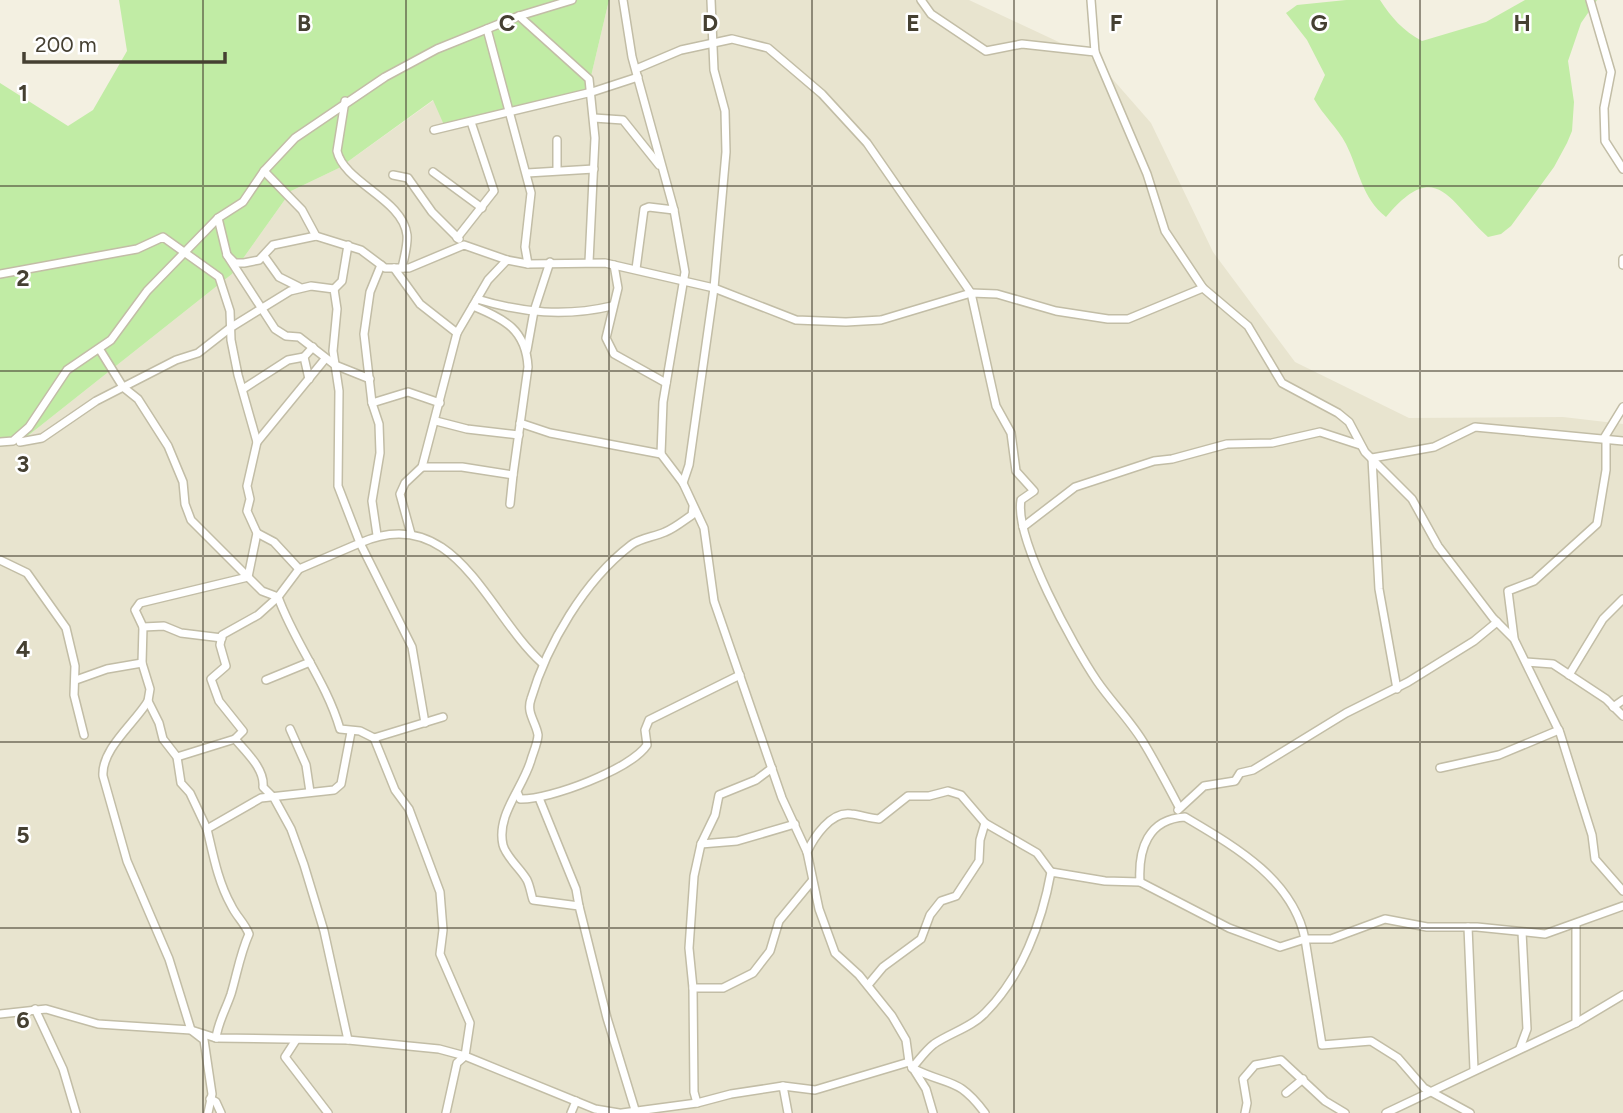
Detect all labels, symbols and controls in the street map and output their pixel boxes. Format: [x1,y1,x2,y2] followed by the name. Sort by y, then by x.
[297,9,311,37] text: B
[499,9,516,37] text: C
[702,9,718,37] text: D
[906,9,920,37] text: E
[1110,9,1123,37] text: F
[1310,9,1328,37] text: G
[1513,9,1531,37] text: H
[24,21,226,65] scale bar
[35,32,97,57] text: 200 m
[18,79,28,107] text: 1
[16,264,30,292] text: 2
[17,450,29,478] text: 3
[16,635,30,663] text: 4
[16,821,30,849] text: 5
[16,1006,30,1034] text: 6

